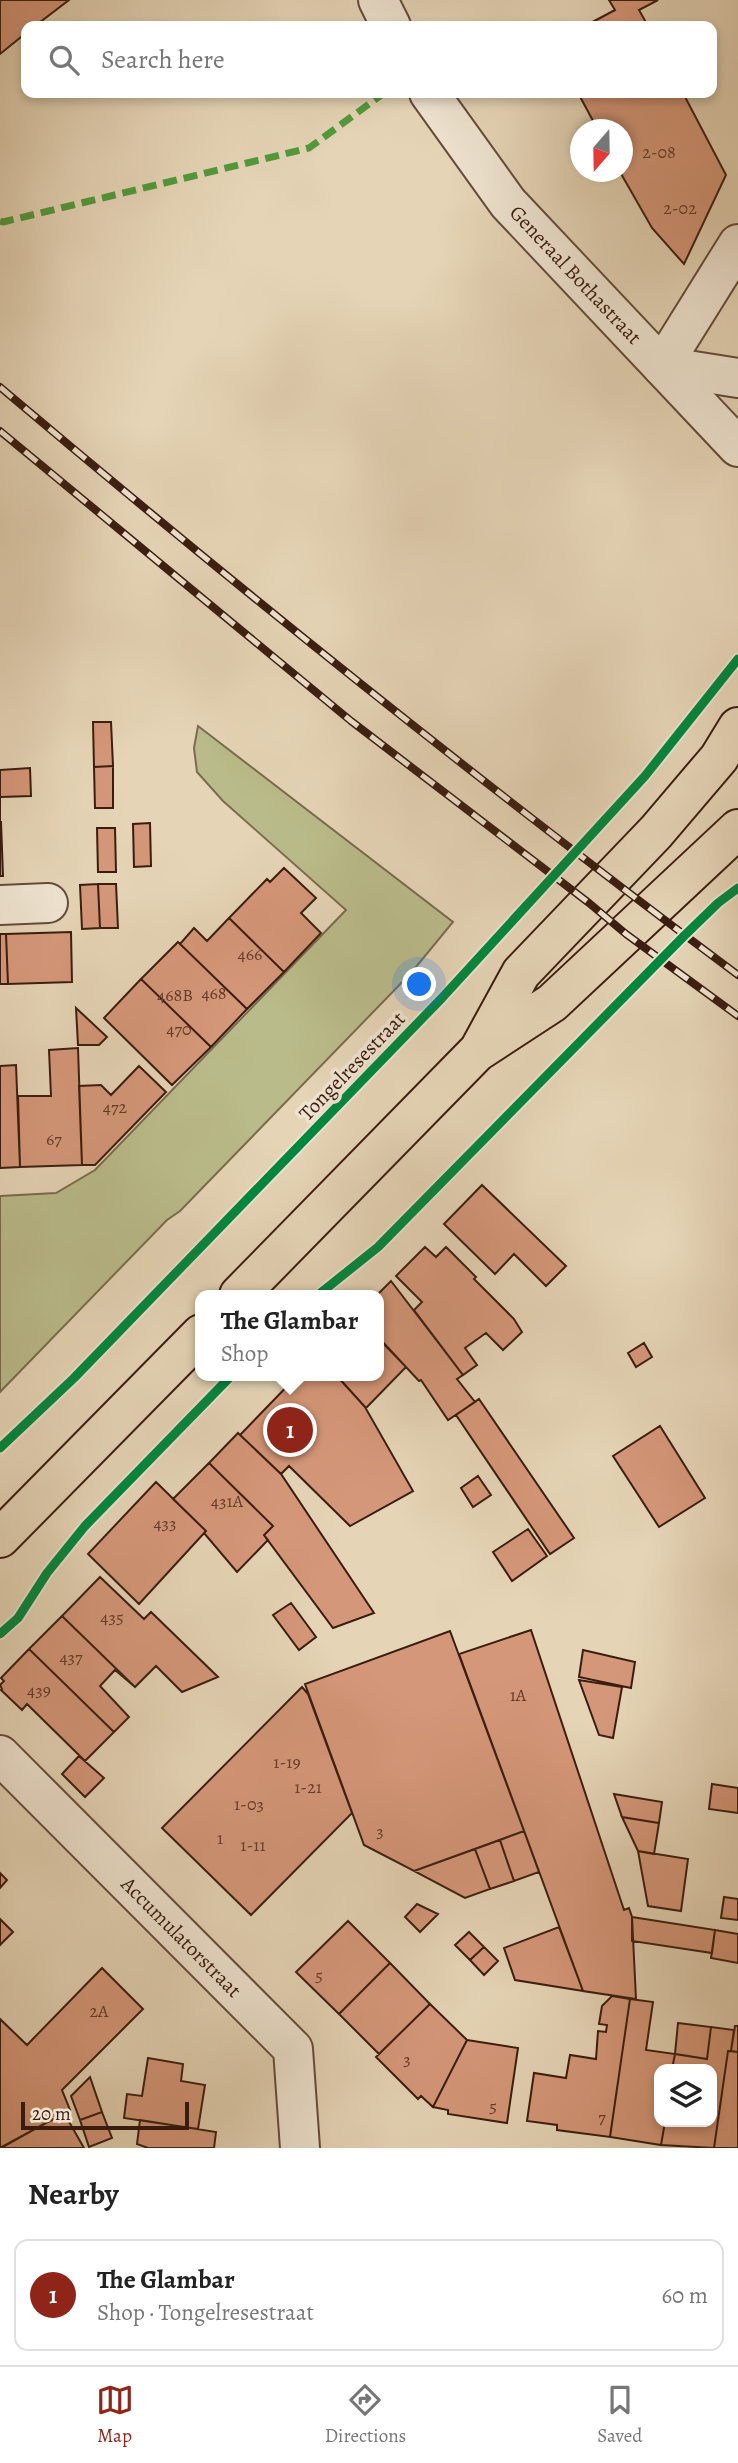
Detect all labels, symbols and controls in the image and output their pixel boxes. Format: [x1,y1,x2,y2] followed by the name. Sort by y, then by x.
[21,21,717,98] search box
[45,41,83,79] icon: search
[101,42,225,77] text: Search here
[570,119,633,182] north arrow
[642,140,676,164] house number: 2-08
[663,196,697,220] house number: 2-02
[503,199,648,350] street label: Generaal Bothastraat
[238,942,262,966] house number: 466
[402,967,436,1001] your location
[201,981,227,1005] house number: 468
[157,983,193,1007] house number: 468B
[293,1005,411,1127] street label: Tongelresestraat
[166,1017,192,1041] house number: 470
[103,1095,128,1119] house number: 472
[46,1127,62,1151] house number: 67
[195,1290,384,1381] popup
[221,1303,358,1338] text: The Glambar
[221,1338,268,1369] text: Shop
[267,1404,313,1456] pin: 1
[211,1489,244,1513] house number: 431A
[153,1511,177,1535] house number: 433
[100,1605,124,1629] house number: 435
[59,1645,83,1669] house number: 437
[27,1678,51,1702] house number: 439
[510,1683,527,1707] house number: 1A
[273,1750,301,1774] house number: 1-19
[294,1775,322,1799] house number: 1-21
[234,1792,264,1816] house number: 1-03
[376,1819,384,1843] house number: 3
[217,1826,223,1850] house number: 1
[240,1833,266,1857] house number: 1-11
[114,1870,248,2004] street label: Accumulatorstraat
[315,1963,323,1987] house number: 5
[89,1999,109,2023] house number: 2A
[403,2047,411,2071] house number: 3
[654,2064,717,2127] map controls
[654,2064,717,2127] button: layers
[489,2094,497,2118] house number: 5
[21,2099,189,2131] scale bar
[32,2101,71,2127] text: 20 m
[598,2105,606,2129] house number: 7
[28,2174,119,2214] text: Nearby
[97,2262,235,2297] text: The Glambar
[49,2280,57,2311] text: 1
[661,2280,708,2311] text: 60 m
[97,2297,314,2328] text: Shop · Tongelresestraat
[96,2381,134,2449] tab: Map
[325,2381,406,2449] tab: Directions
[597,2381,642,2449] tab: Saved

